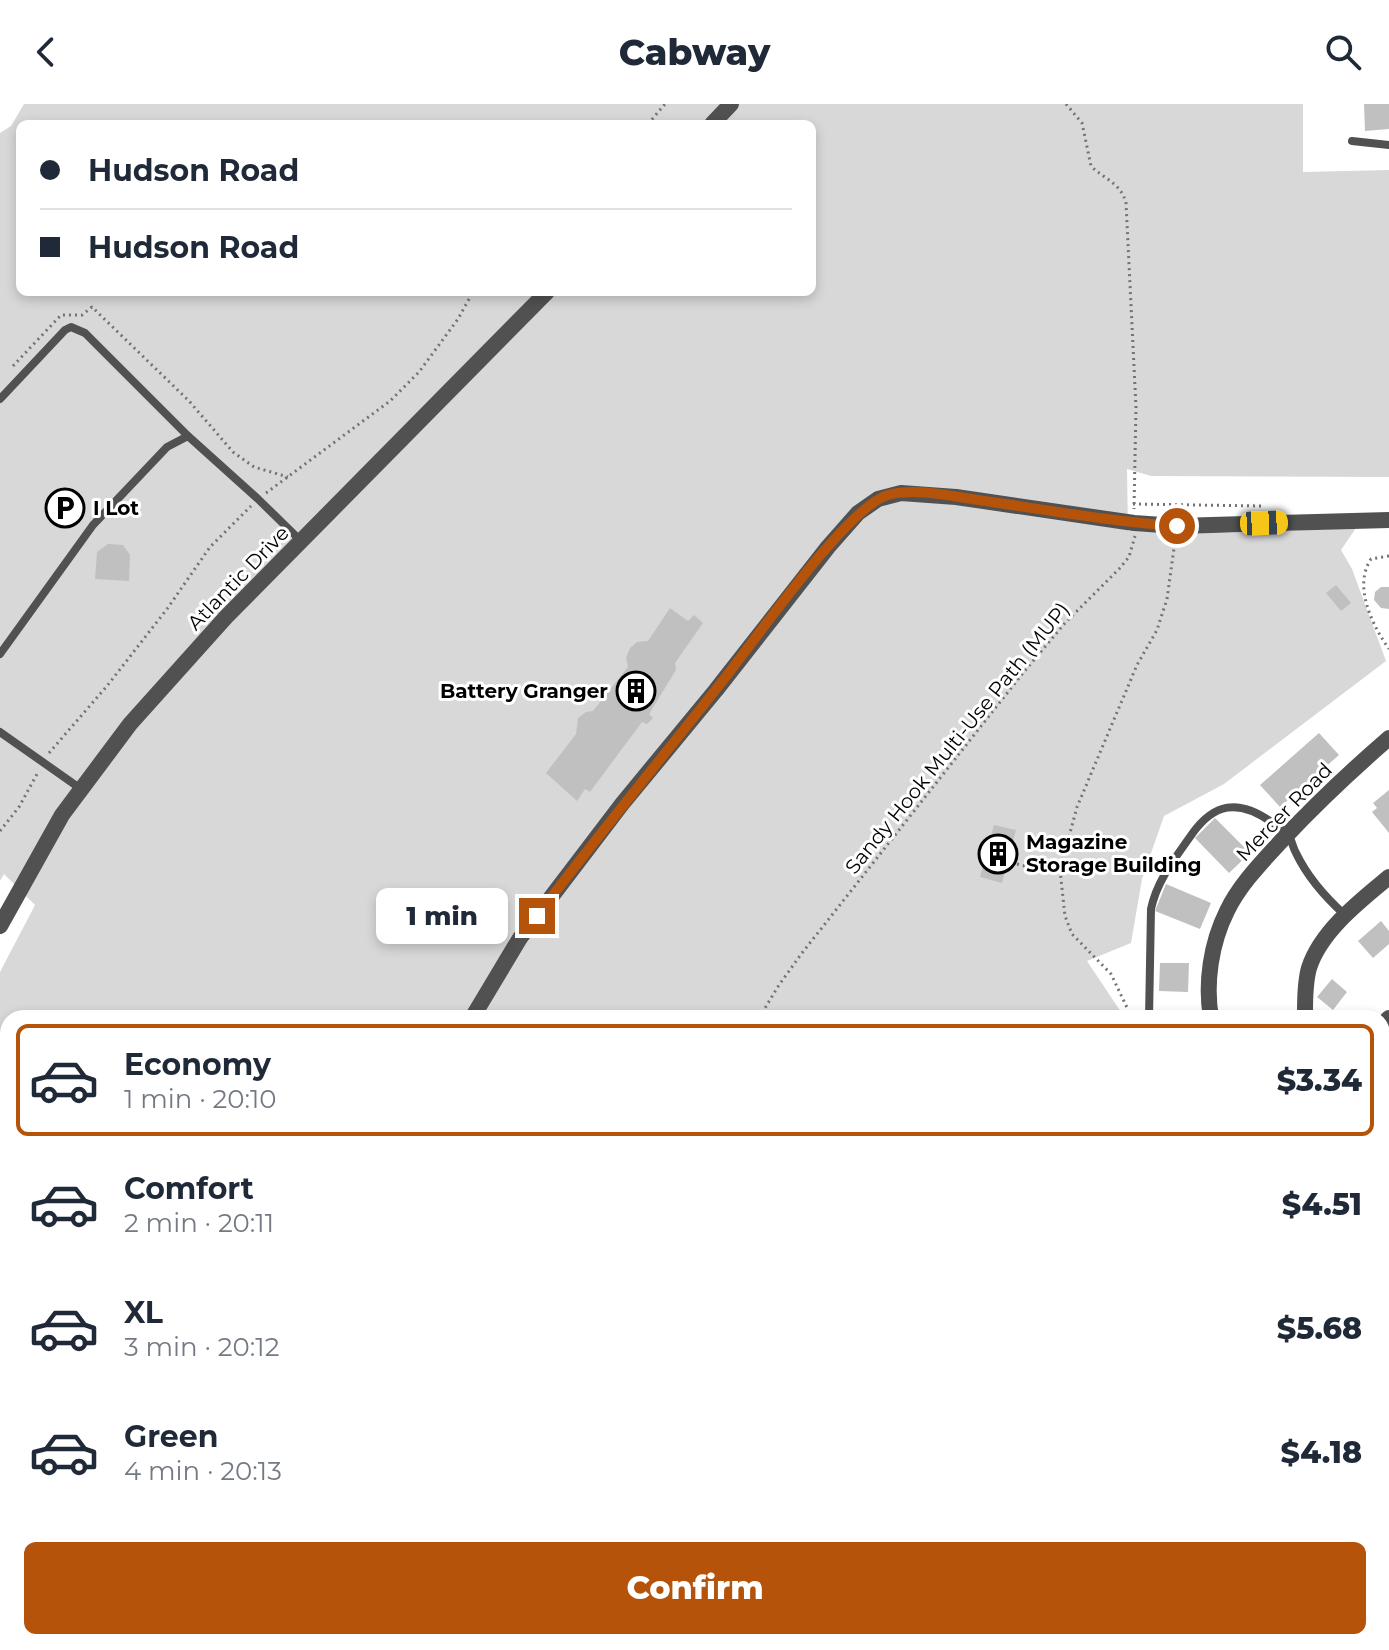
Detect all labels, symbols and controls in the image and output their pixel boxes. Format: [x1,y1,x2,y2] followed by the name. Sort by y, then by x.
[24,30,68,74] icon: back
[619,30,770,74] text: Cabway
[1321,30,1365,74] icon: search
[88,152,299,189] text: Hudson Road
[88,229,299,266] text: Hudson Road
[44,487,86,529] parking icon: I Lot
[93,496,139,520] place label: I Lot
[1159,508,1195,544] route start
[1240,510,1288,536] car
[182,521,294,635] street label: Atlantic Drive
[840,597,1074,879] street label: Sandy Hook Multi-Use Path (MUP)
[615,670,657,712] building icon: Battery Granger
[440,679,608,703] place label: Battery Granger
[1231,758,1337,866] street label: Mercer Road
[1026,830,1202,877] place label: Magazine Storage Building
[977,833,1019,875] building icon: Magazine Storage Building
[377,888,509,944] callout: 1 min
[519,898,555,934] route end
[406,900,478,932] text: 1 min
[28,1044,100,1116] icon: car
[124,1046,271,1083] text: Economy
[1277,1062,1362,1099] text: $3.34
[124,1083,277,1115] text: 1 min · 20:10
[28,1168,100,1240] icon: car
[124,1170,254,1207] text: Comfort
[1282,1186,1362,1223] text: $4.51
[124,1207,274,1239] text: 2 min · 20:11
[28,1292,100,1364] icon: car
[124,1294,163,1331] text: XL
[1277,1310,1362,1347] text: $5.68
[124,1331,279,1363] text: 3 min · 20:12
[28,1416,100,1488] icon: car
[124,1418,218,1455] text: Green
[1281,1434,1362,1471] text: $4.18
[124,1455,282,1487] text: 4 min · 20:13
[24,1542,1366,1634] button: Confirm

